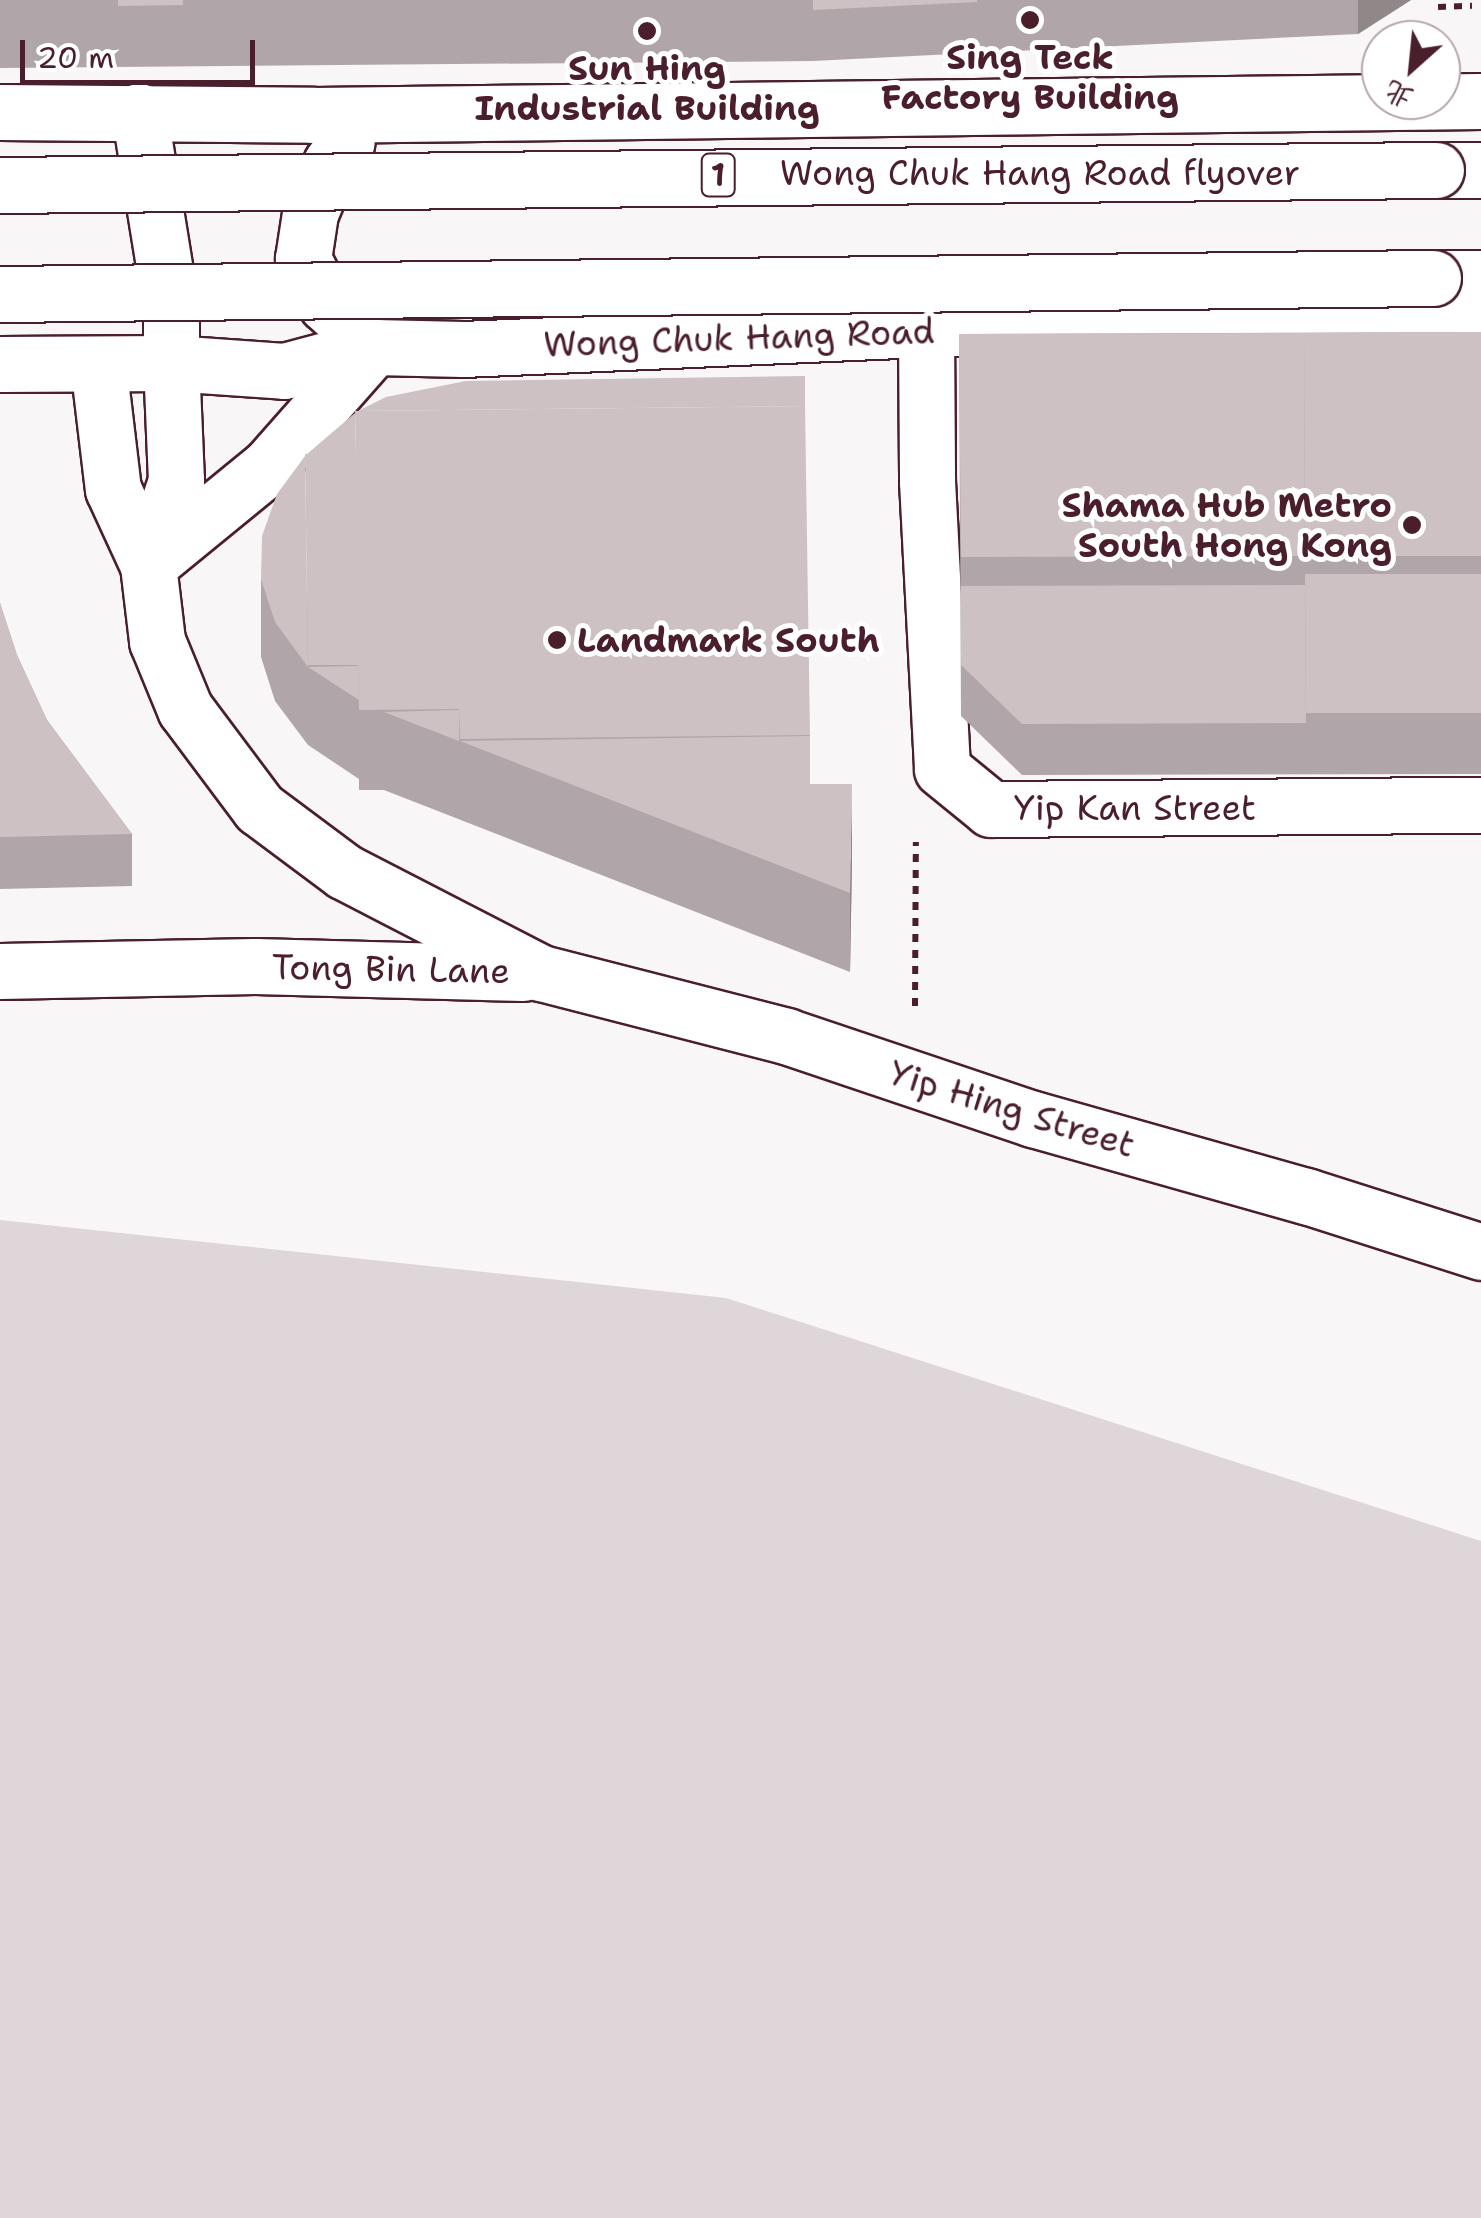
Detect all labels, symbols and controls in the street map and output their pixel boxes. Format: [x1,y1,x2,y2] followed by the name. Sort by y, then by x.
[1019,9,1041,31] marker: Sing Teck Factory Building
[25,20,260,82] scale bar
[636,20,658,42] marker: Sun Hing Industrial Building
[1361,20,1461,120] north arrow
[881,36,1179,118] place label: Sing Teck Factory Building
[37,37,114,78] text: 20 m
[474,47,820,129] place label: Sun Hing Industrial Building
[1377,72,1419,118] text: 北
[700,148,736,202] road number: 1
[780,152,1300,194] street label: Wong Chuk Hang Road flyover
[543,310,935,366] street label: Wong Chuk Hang Road
[1061,484,1392,566] place label: Shama Hub Metro South Hong Kong
[1401,514,1423,536] marker: Shama Hub Metro South Hong Kong
[577,619,880,661] place label: Landmark South
[546,629,568,651] marker: Landmark South
[1014,787,1256,829] street label: Yip Kan Street
[272,946,510,992] street label: Tong Bin Lane
[884,1052,1140,1166] street label: Yip Hing Street

